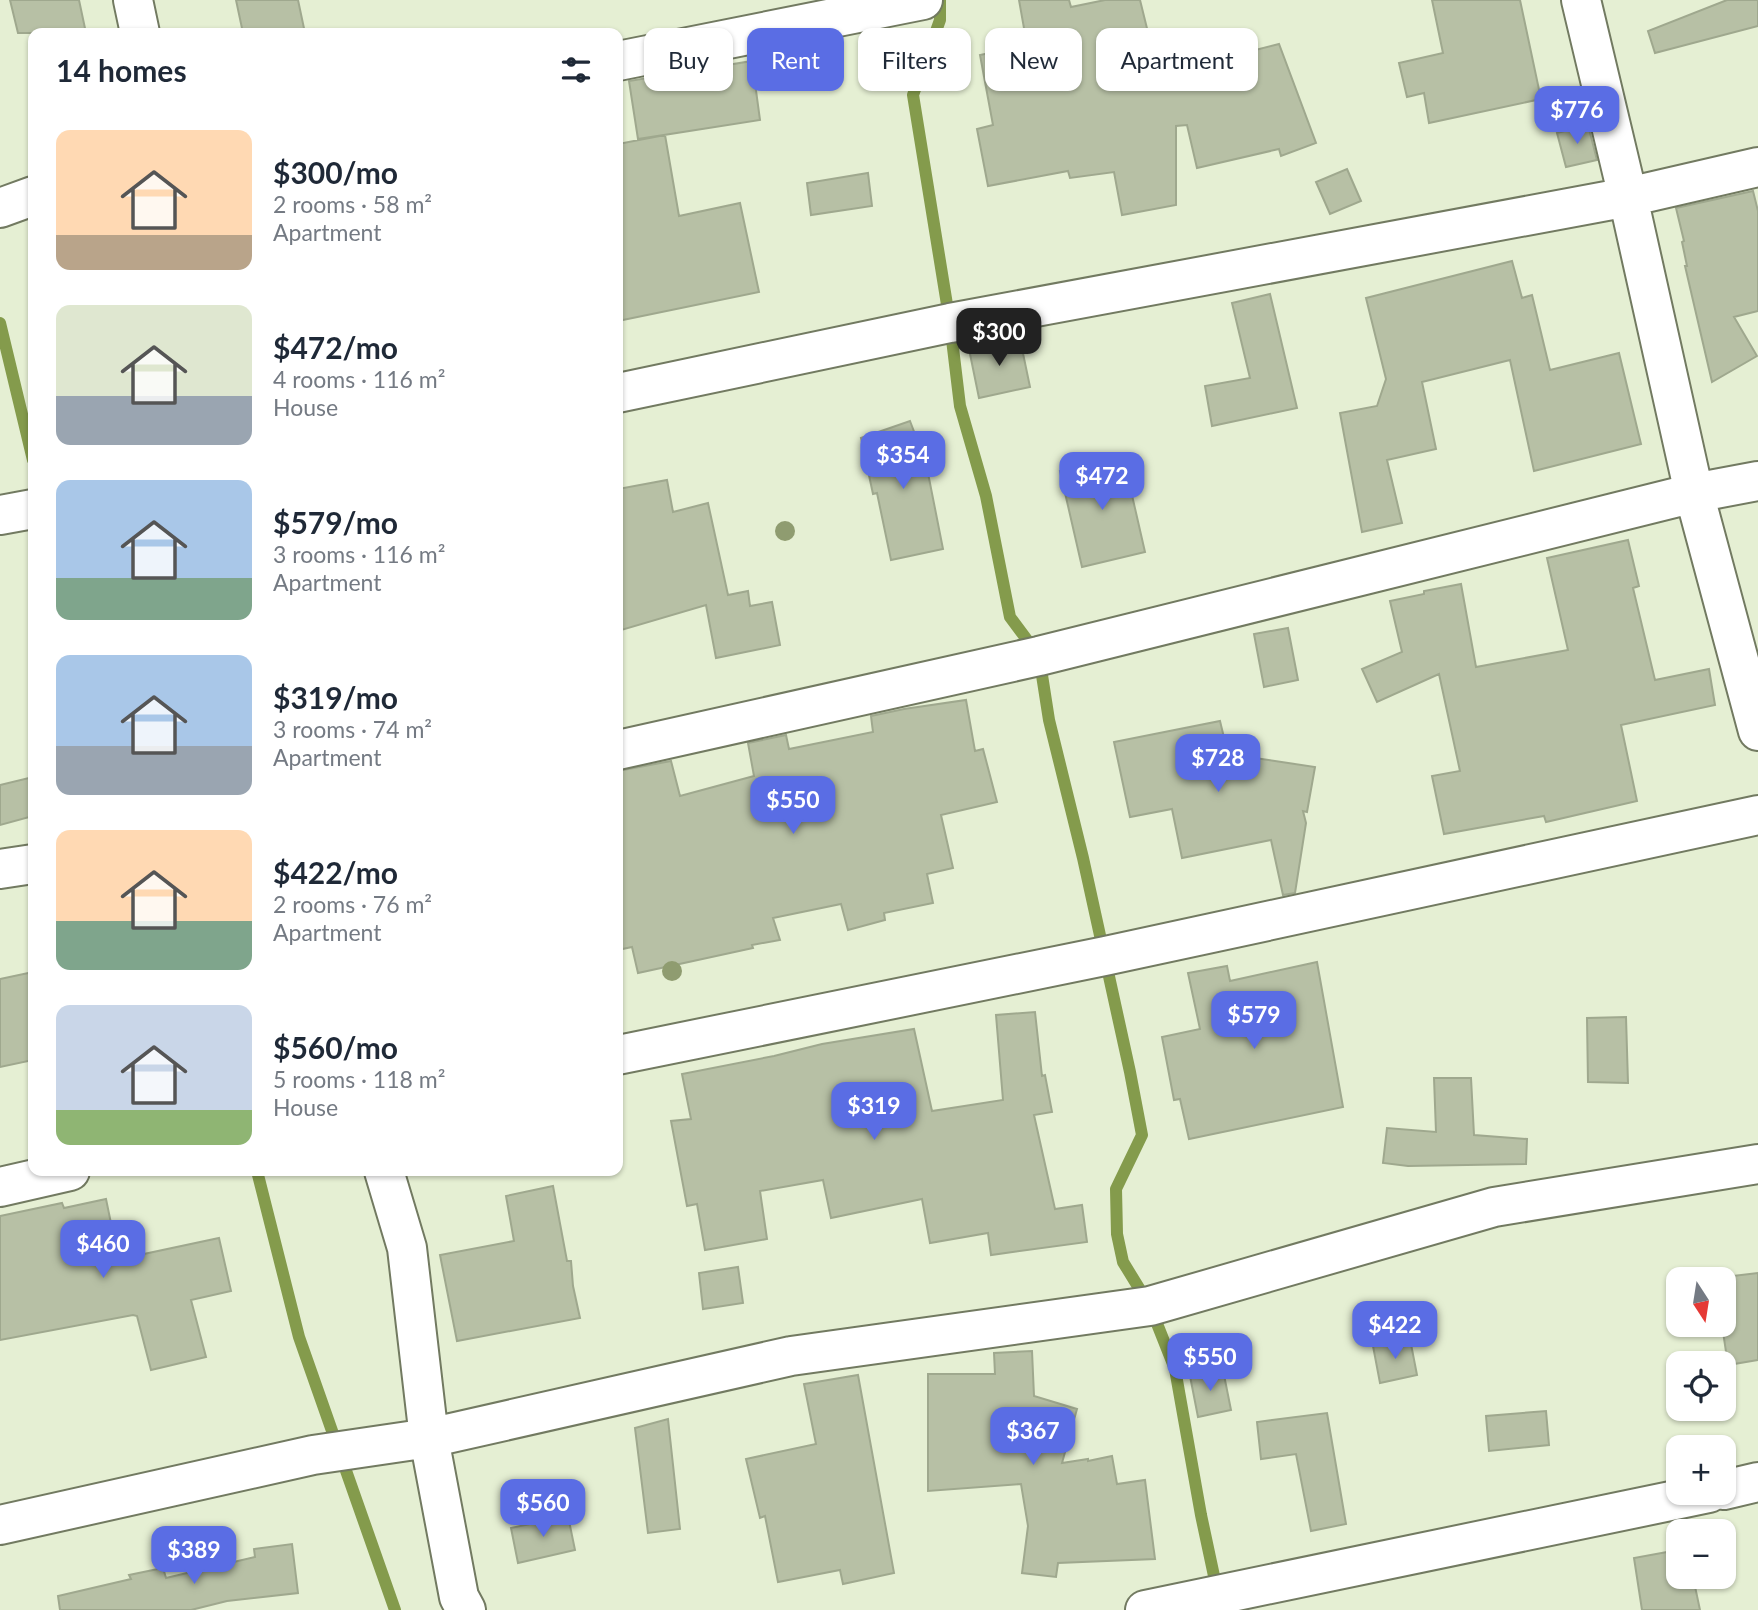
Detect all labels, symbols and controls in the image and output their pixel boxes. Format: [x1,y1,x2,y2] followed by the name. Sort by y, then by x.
[644,28,733,91] chip: Buy
[747,28,844,91] chip: Rent
[858,28,971,91] chip: Filters
[985,28,1082,91] chip: New
[1096,28,1258,91] chip: Apartment
[557,51,595,89] icon: filters
[56,52,187,88] text: 14 homes
[1536,86,1618,146] pin: $776
[1550,95,1604,123] text: $776
[273,154,398,190] text: $300/mo
[112,158,196,242] icon: home
[273,190,432,218] text: 2 rooms · 58 m²
[273,218,381,246] text: Apartment
[958,308,1040,368] pin: $300
[972,317,1026,345] text: $300
[273,329,398,365] text: $472/mo
[112,333,196,417] icon: home
[273,365,445,393] text: 4 rooms · 116 m²
[273,393,338,421] text: House
[862,432,944,491] pin: $354
[876,440,930,468] text: $354
[1061,452,1143,512] pin: $472
[1075,461,1129,489] text: $472
[273,504,398,540] text: $579/mo
[112,508,196,592] icon: home
[273,540,445,568] text: 3 rooms · 116 m²
[273,568,381,596] text: Apartment
[273,679,398,715] text: $319/mo
[112,683,196,767] icon: home
[273,715,432,743] text: 3 rooms · 74 m²
[1177,734,1259,794] pin: $728
[273,743,381,771] text: Apartment
[1191,743,1245,771] text: $728
[752,776,834,836] pin: $550
[766,785,820,813] text: $550
[273,854,398,890] text: $422/mo
[112,858,196,942] icon: home
[273,890,432,918] text: 2 rooms · 76 m²
[273,918,381,946] text: Apartment
[1213,992,1295,1051] pin: $579
[1227,1000,1281,1028] text: $579
[273,1029,398,1065] text: $560/mo
[112,1033,196,1117] icon: home
[273,1065,445,1093] text: 5 rooms · 118 m²
[833,1082,915,1142] pin: $319
[847,1091,901,1119] text: $319
[273,1093,338,1121] text: House
[62,1220,144,1280] pin: $460
[76,1229,130,1257] text: $460
[1666,1267,1736,1337] north arrow
[1666,1267,1736,1589] map controls
[1354,1302,1436,1361] pin: $422
[1368,1310,1422,1338] text: $422
[1169,1334,1251,1393] pin: $550
[1183,1342,1237,1370] text: $550
[1666,1351,1736,1421] button: locate
[992,1408,1074,1467] pin: $367
[1006,1416,1060,1444] text: $367
[1666,1435,1736,1505] button: +
[502,1480,584,1539] pin: $560
[516,1488,570,1516] text: $560
[1666,1519,1736,1589] button: −
[153,1526,235,1586] pin: $389
[167,1535,221,1563] text: $389

